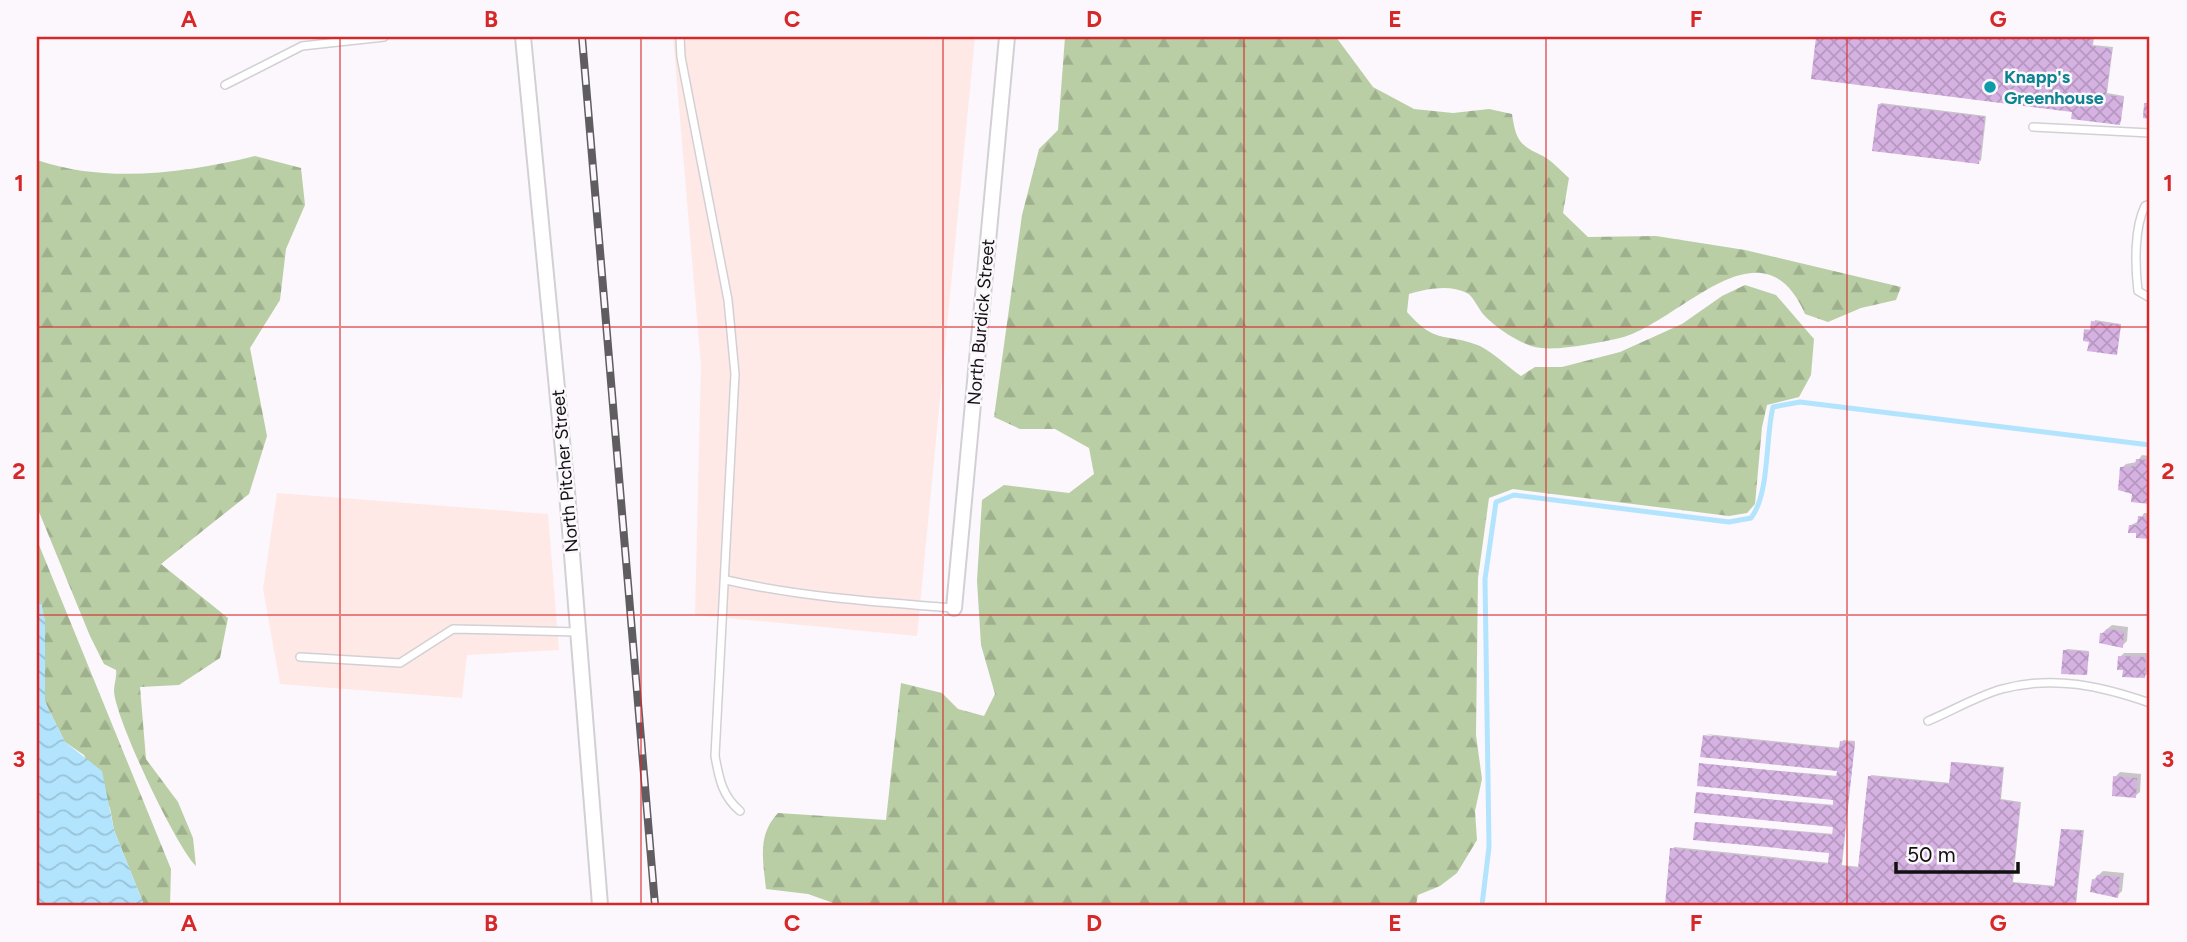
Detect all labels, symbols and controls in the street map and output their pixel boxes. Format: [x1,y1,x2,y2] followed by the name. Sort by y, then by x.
[181,5,198,33] text: A
[484,5,498,33] text: B
[784,5,801,33] text: C
[1086,5,1102,33] text: D
[1388,5,1402,33] text: E
[1690,5,1703,33] text: F
[1989,5,2007,33] text: G
[2004,66,2104,109] place label: Knapp's Greenhouse
[1982,79,1998,95] marker: Knapp's Greenhouse
[14,169,24,197] text: 1
[2163,169,2173,197] text: 1
[963,238,999,406] street label: North Burdick Street
[547,388,583,553] street label: North Pitcher Street
[12,457,26,485] text: 2
[2161,457,2175,485] text: 2
[13,745,25,773] text: 3
[2162,745,2174,773] text: 3
[1896,830,2019,874] scale bar
[1907,842,1956,867] text: 50 m
[181,909,198,937] text: A
[484,909,498,937] text: B
[784,909,801,937] text: C
[1086,909,1102,937] text: D
[1388,909,1402,937] text: E
[1690,909,1703,937] text: F
[1989,909,2007,937] text: G

